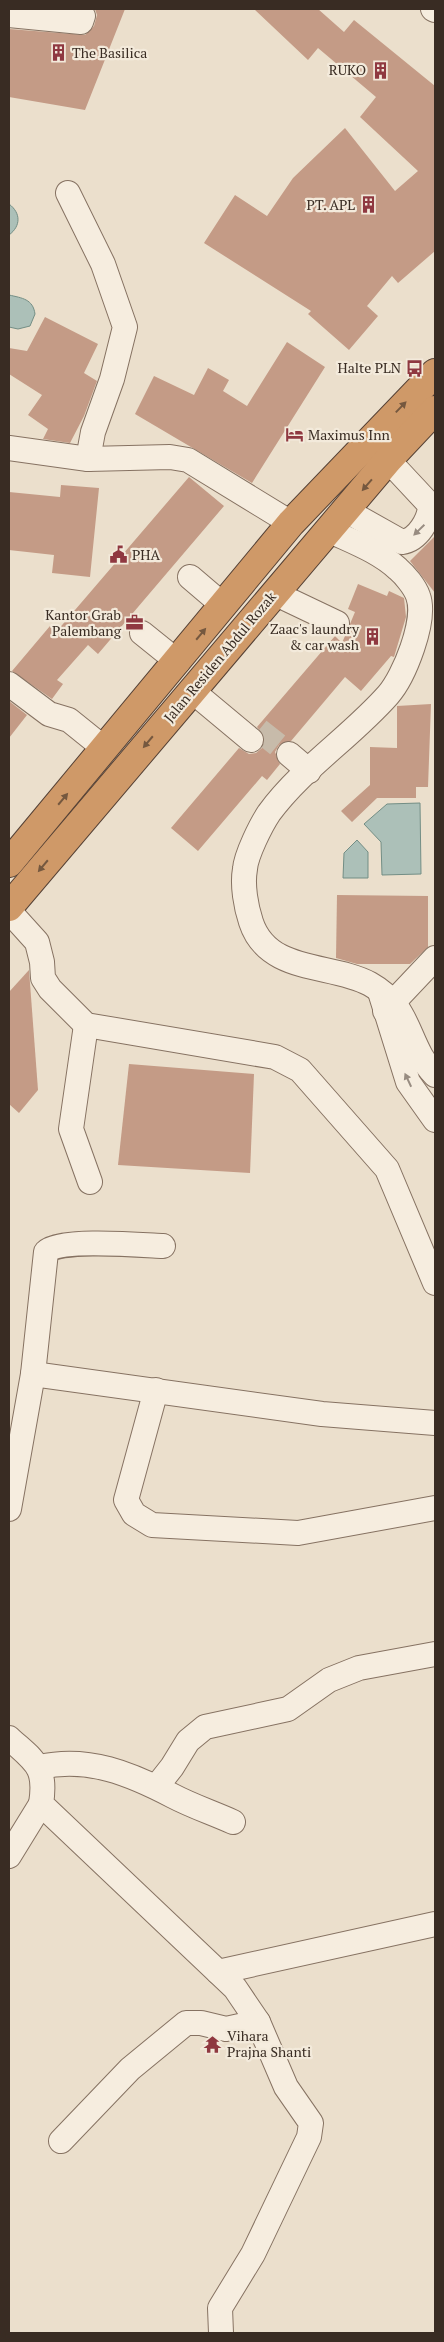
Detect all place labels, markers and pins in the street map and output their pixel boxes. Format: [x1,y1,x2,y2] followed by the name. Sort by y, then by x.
[48,43,68,63] building icon: The Basilica
[72,43,147,62] place label: The Basilica
[329,60,366,79] place label: RUKO
[370,60,390,80] building icon: RUKO
[307,195,355,214] place label: PT. APL
[359,195,379,215] building icon: PT. APL
[338,358,401,377] place label: Halte PLN
[405,358,425,378] bus stop icon: Halte PLN
[284,425,304,445] hotel icon: Maximus Inn
[308,425,391,444] place label: Maximus Inn
[108,545,128,565] public building icon: PHA
[132,545,161,564] place label: PHA
[45,605,122,640] place label: Kantor Grab Palembang
[125,613,145,633] office icon: Kantor Grab Palembang
[270,619,360,654] place label: Zaac's laundry & car wash
[363,627,383,647] building icon: Zaac's laundry & car wash
[227,2026,311,2061] place label: Vihara Prajna Shanti
[203,2034,223,2054] temple icon: Vihara Prajna Shanti

